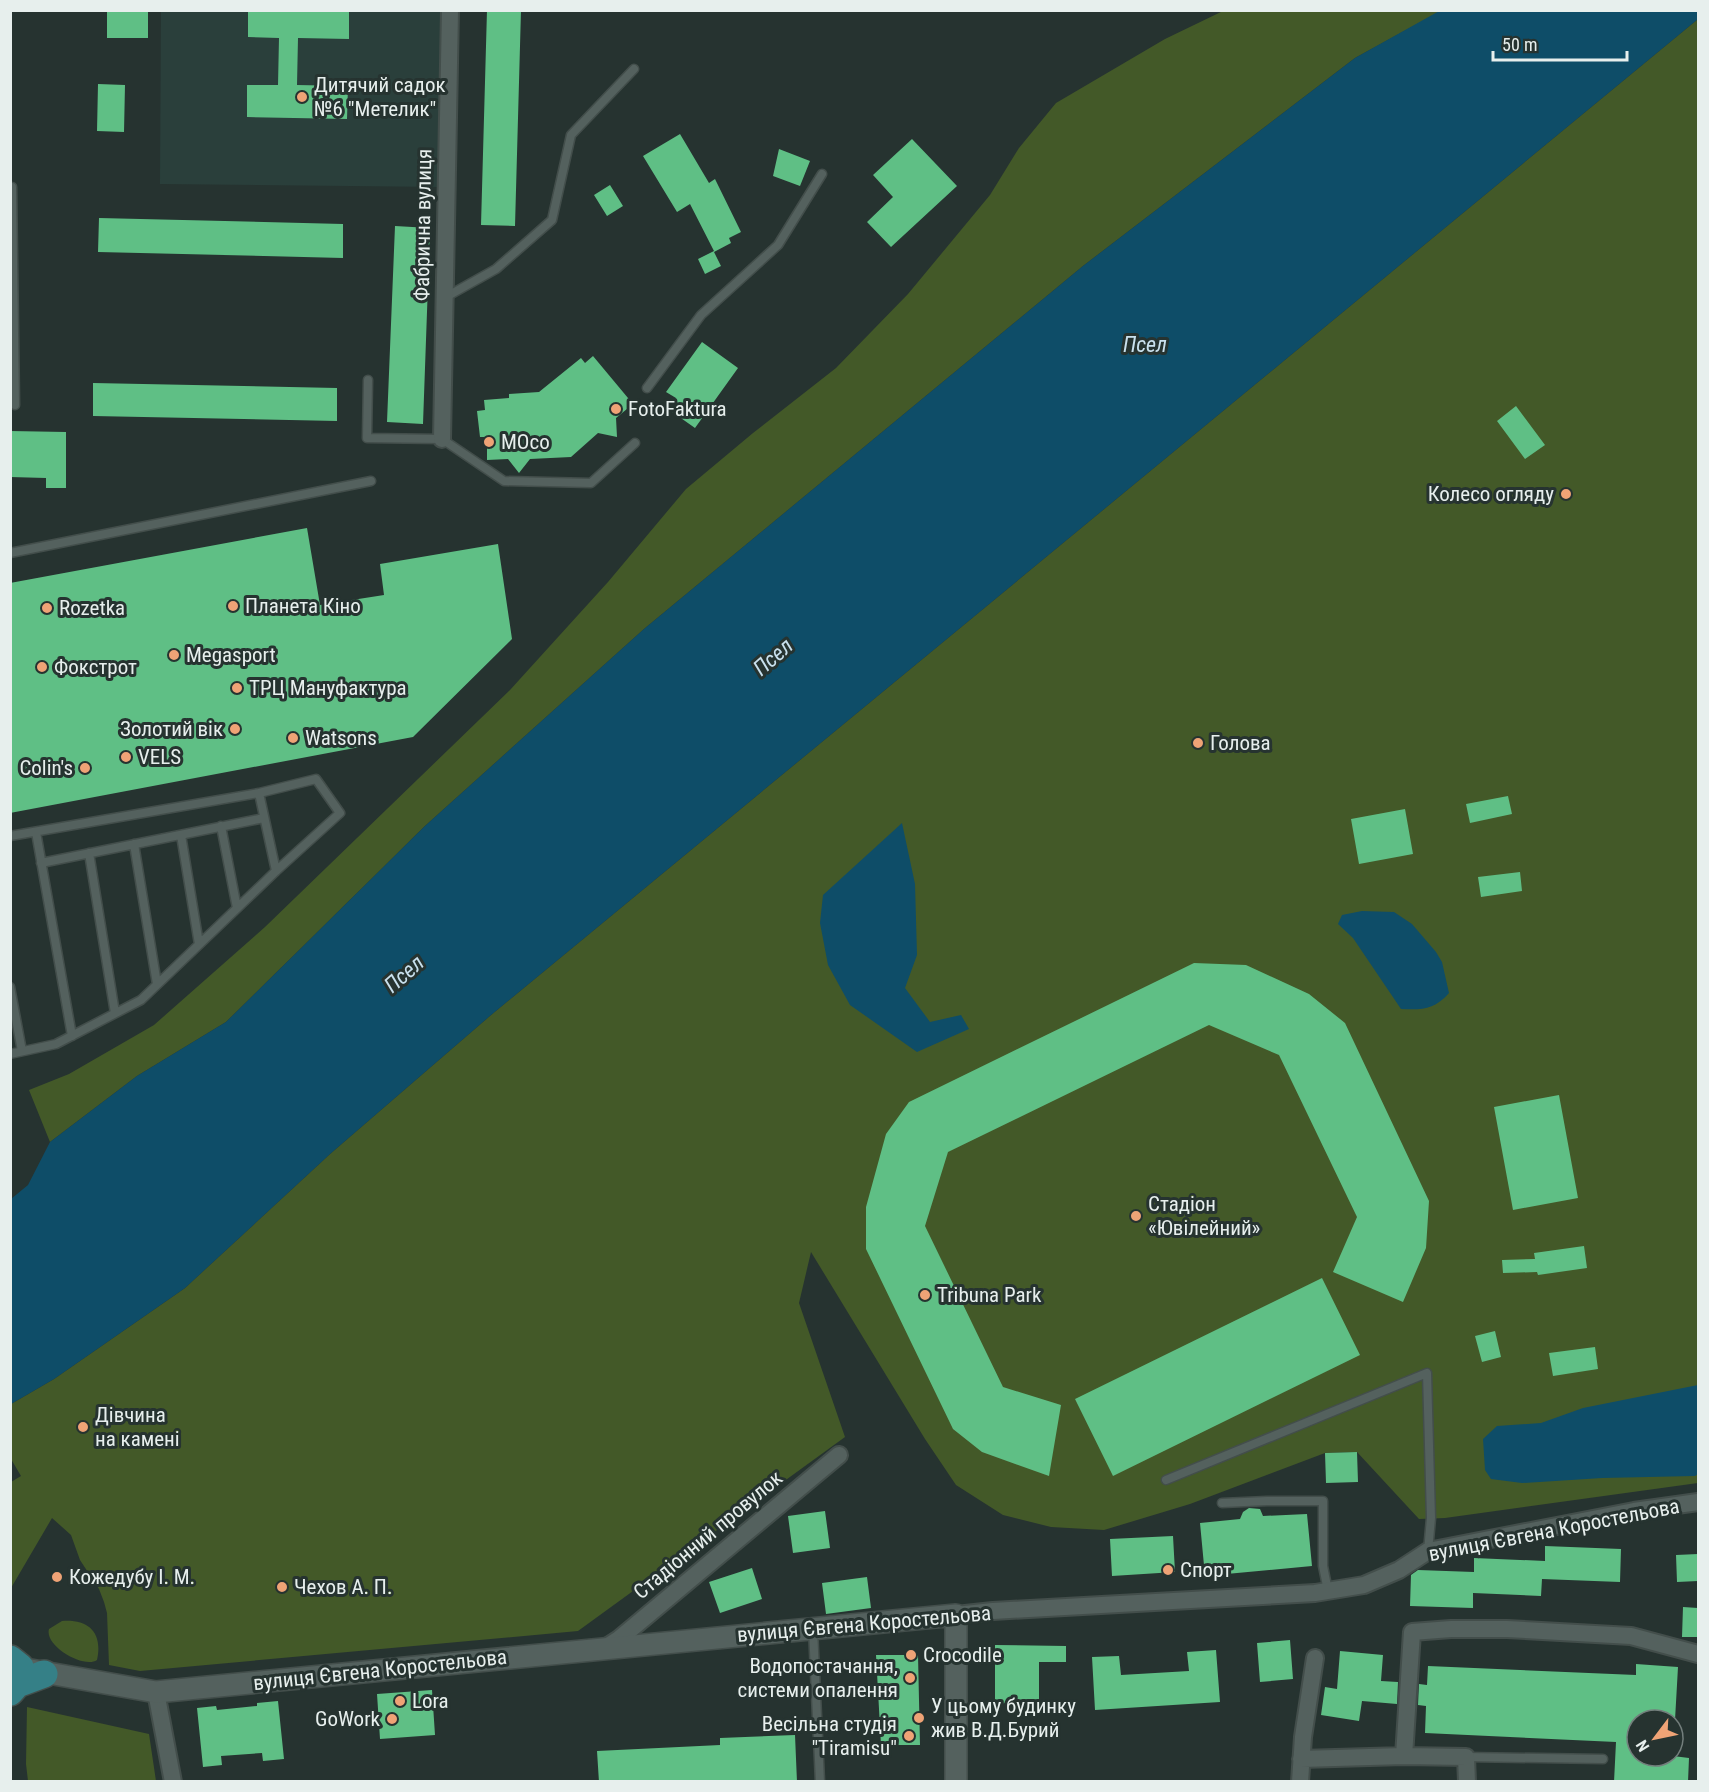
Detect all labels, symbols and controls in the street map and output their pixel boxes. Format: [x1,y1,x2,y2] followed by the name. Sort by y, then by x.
[1493,24,1626,62] scale bar
[1502,34,1537,55] text: 50 m
[314,73,446,121] place label: Дитячий садок №6 "Метелик"
[295,90,309,104] marker: Дитячий садок №6 "Метелик"
[410,149,436,301] street label: Фабрична вулиця
[1123,332,1167,357] water label: Псел
[628,397,727,421] place label: FotoFaktura
[609,402,623,416] marker: FotoFaktura
[501,430,550,454] place label: MOco
[482,435,496,449] marker: MOco
[1428,482,1554,506] place label: Колесо огляду
[1559,487,1573,501] marker: Колесо огляду
[245,594,361,618] place label: Планета Кіно
[59,596,125,620] place label: Rozetka
[226,599,240,613] marker: Планета Кіно
[40,601,54,615] marker: Rozetka
[748,633,798,681] water label: Псел
[186,643,276,667] place label: Megasport
[167,648,181,662] marker: Megasport
[54,655,137,679] place label: Фокстрот
[35,660,49,674] marker: Фокстрот
[249,676,407,700] place label: ТРЦ Мануфактура
[230,681,244,695] marker: ТРЦ Мануфактура
[120,717,223,741] place label: Золотий вік
[228,722,242,736] marker: Золотий вік
[305,726,377,750] place label: Watsons
[286,731,300,745] marker: Watsons
[1210,731,1271,755] place label: Голова
[1191,736,1205,750] marker: Голова
[138,745,181,769] place label: VELS
[119,750,133,764] marker: VELS
[19,756,73,780] place label: Colin's
[78,761,92,775] marker: Colin's
[379,950,429,998] water label: Псел
[1148,1192,1261,1240] place label: Стадіон «Ювілейний»
[1129,1209,1143,1223] marker: Стадіон «Ювілейний»
[937,1283,1042,1307] place label: Tribuna Park
[918,1288,932,1302] marker: Tribuna Park
[95,1403,180,1451] place label: Дівчина на камені
[76,1420,90,1434] marker: Дівчина на камені
[629,1466,787,1604] street label: Стадіонний провулок
[1427,1494,1681,1566] street label: вулиця Євгена Коростельова
[1180,1558,1232,1582] place label: Спорт
[1161,1563,1175,1577] marker: Спорт
[69,1565,195,1589] place label: Кожедубу І. М.
[50,1570,64,1584] marker: Кожедубу І. М.
[294,1575,392,1599] place label: Чехов А. П.
[275,1580,289,1594] marker: Чехов А. П.
[736,1601,992,1647] street label: вулиця Євгена Коростельова
[923,1643,1002,1667] place label: Crocodile
[252,1645,508,1695] street label: вулиця Євгена Коростельова
[904,1648,918,1662] marker: Crocodile
[738,1654,898,1702] place label: Водопостачання, системи опалення
[903,1671,917,1685] marker: Водопостачання, системи опалення
[412,1689,449,1713] place label: Lora
[393,1694,407,1708] marker: Lora
[931,1694,1076,1742] place label: У цьому будинку жив В.Д.Бурий
[315,1707,381,1731] place label: GoWork
[1625,1708,1685,1768] north arrow
[912,1711,926,1725] marker: У цьому будинку жив В.Д.Бурий
[385,1712,399,1726] marker: GoWork
[762,1712,897,1760] place label: Весільна студія "Tiramisu"
[902,1729,916,1743] marker: Весільна студія "Tiramisu"
[1632,1736,1653,1755] text: N

